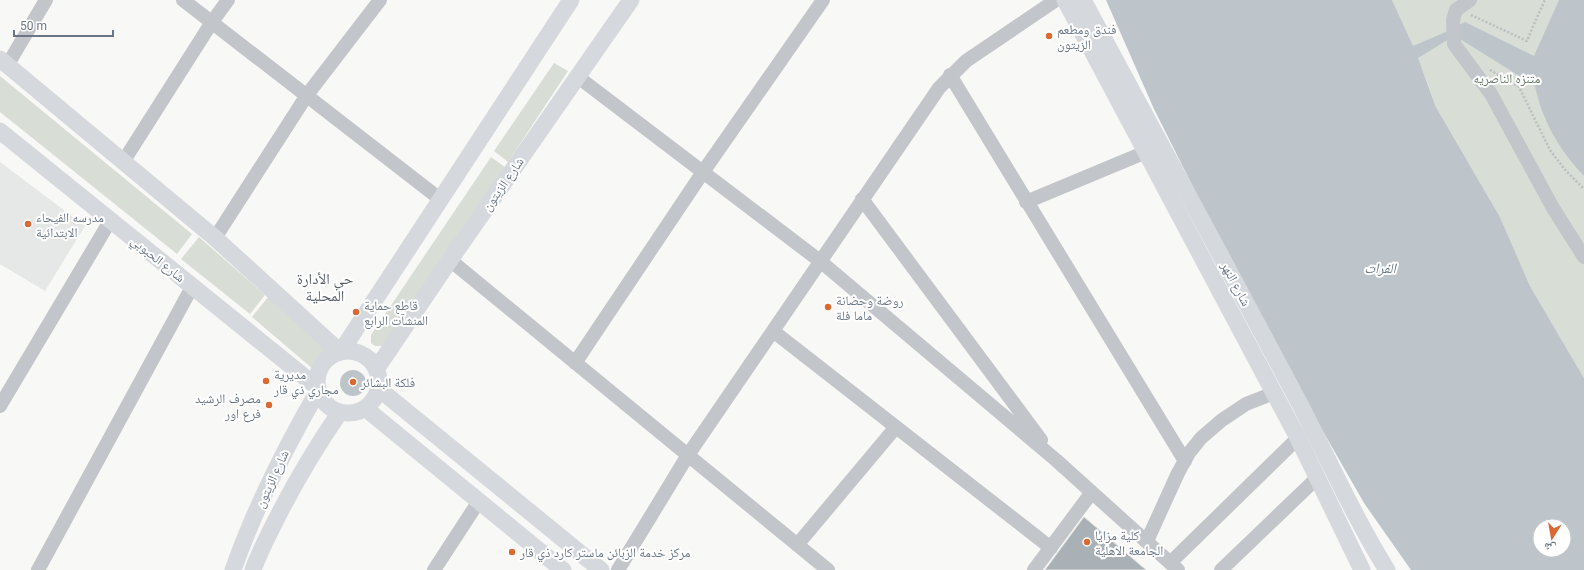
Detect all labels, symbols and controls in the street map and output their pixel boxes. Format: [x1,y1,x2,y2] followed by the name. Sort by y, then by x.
[14,12,113,38] scale bar
[20,19,47,33] text: 50 m
[1057,22,1117,53] place label: فندق ومطعم الزيتون
[1044,31,1054,41] marker: فندق ومطعم الزيتون
[1474,71,1541,87] park label: متنزه الناصريه
[479,154,529,215] street label: شارع الزيتون
[36,210,104,240] place label: مدرسه الفيحاء الابتدائية
[23,219,33,229] marker: مدرسه الفيحاء الابتدائية
[126,233,188,288] street label: شارع الحبوبي
[1216,258,1254,310] street label: شارع النهر
[1364,260,1397,276] water label: الفرات
[297,270,354,305] district label: حي الأدارة المحلية
[836,293,904,323] place label: روضة وحضانة ماما فلة
[364,298,428,330] place label: قاطع حماية المنشآت الرابع
[823,302,833,312] marker: روضة وحضانة ماما فلة
[351,307,361,317] marker: قاطع حماية المنشآت الرابع
[273,367,339,400] place label: مديرية مجاري ذي قار
[360,375,415,391] place label: فلكة البشائر
[261,376,271,386] marker: مديرية مجاري ذي قار
[348,377,358,387] marker: فلكة البشائر
[195,391,261,423] place label: مصرف الرشيد فرع اور
[264,400,274,410] marker: مصرف الرشيد فرع اور
[252,448,294,511] street label: شارع الزيتون
[1532,518,1572,558] north arrow
[1095,528,1163,558] place label: كلية مزايا الجامعة الاهلية
[1082,537,1092,547] marker: كلية مزايا الجامعة الاهلية
[1543,539,1557,555] text: ش
[519,545,691,563] place label: مركز خدمة الزبائن ماستر كارد ذي قار
[507,547,517,557] marker: مركز خدمة الزبائن ماستر كارد ذي قار

